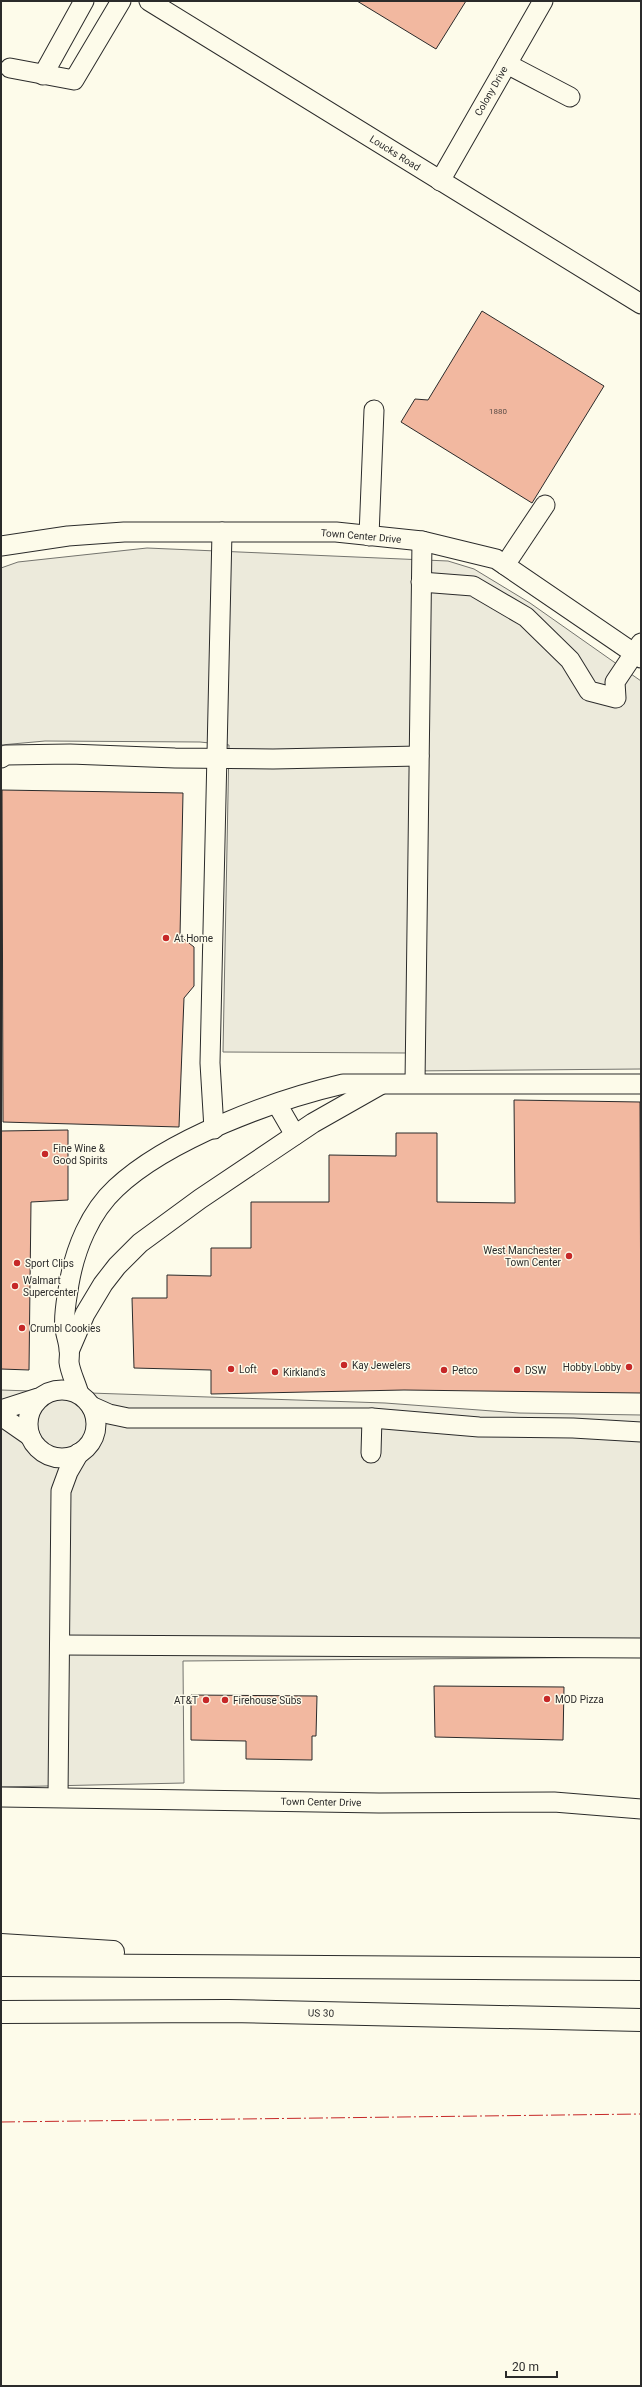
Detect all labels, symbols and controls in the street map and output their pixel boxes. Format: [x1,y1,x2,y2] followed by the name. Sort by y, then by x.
[472,64,510,118] street label: Colony Drive
[368,133,422,173] street label: Loucks Road
[489,407,507,416] house number: 1880
[320,527,402,545] street label: Town Center Drive
[161,933,171,943] marker: At Home
[174,933,213,944] place label: At Home
[53,1143,108,1166] place label: Fine Wine & Good Spirits
[40,1149,50,1159] marker: Fine Wine & Good Spirits
[483,1245,562,1268] place label: West Manchester Town Center
[564,1251,574,1261] marker: West Manchester Town Center
[12,1258,22,1268] marker: Sport Clips
[25,1258,74,1269] place label: Sport Clips
[23,1275,77,1298] place label: Walmart Supercenter
[10,1281,20,1291] marker: Walmart Supercenter
[17,1323,27,1333] marker: Crumbl Cookies
[30,1323,101,1334] place label: Crumbl Cookies
[339,1360,349,1370] marker: Kay Jewelers
[352,1360,411,1371] place label: Kay Jewelers
[563,1362,621,1373] place label: Hobby Lobby
[624,1362,634,1372] marker: Hobby Lobby
[226,1364,236,1374] marker: Loft
[239,1364,257,1375] place label: Loft
[439,1365,449,1375] marker: Petco
[452,1365,478,1376] place label: Petco
[512,1365,522,1375] marker: DSW
[525,1365,547,1376] place label: DSW
[270,1367,280,1377] marker: Kirkland's
[283,1367,326,1378] place label: Kirkland's
[542,1694,552,1704] marker: MOD Pizza
[555,1694,604,1705] place label: MOD Pizza
[174,1695,198,1706] place label: AT&T
[201,1695,211,1705] marker: AT&T
[220,1695,230,1705] marker: Firehouse Subs
[233,1695,301,1706] place label: Firehouse Subs
[280,1796,362,1808] street label: Town Center Drive
[308,2007,335,2019] street label: US 30
[506,2353,557,2379] scale bar
[512,2360,539,2374] text: 20 m

